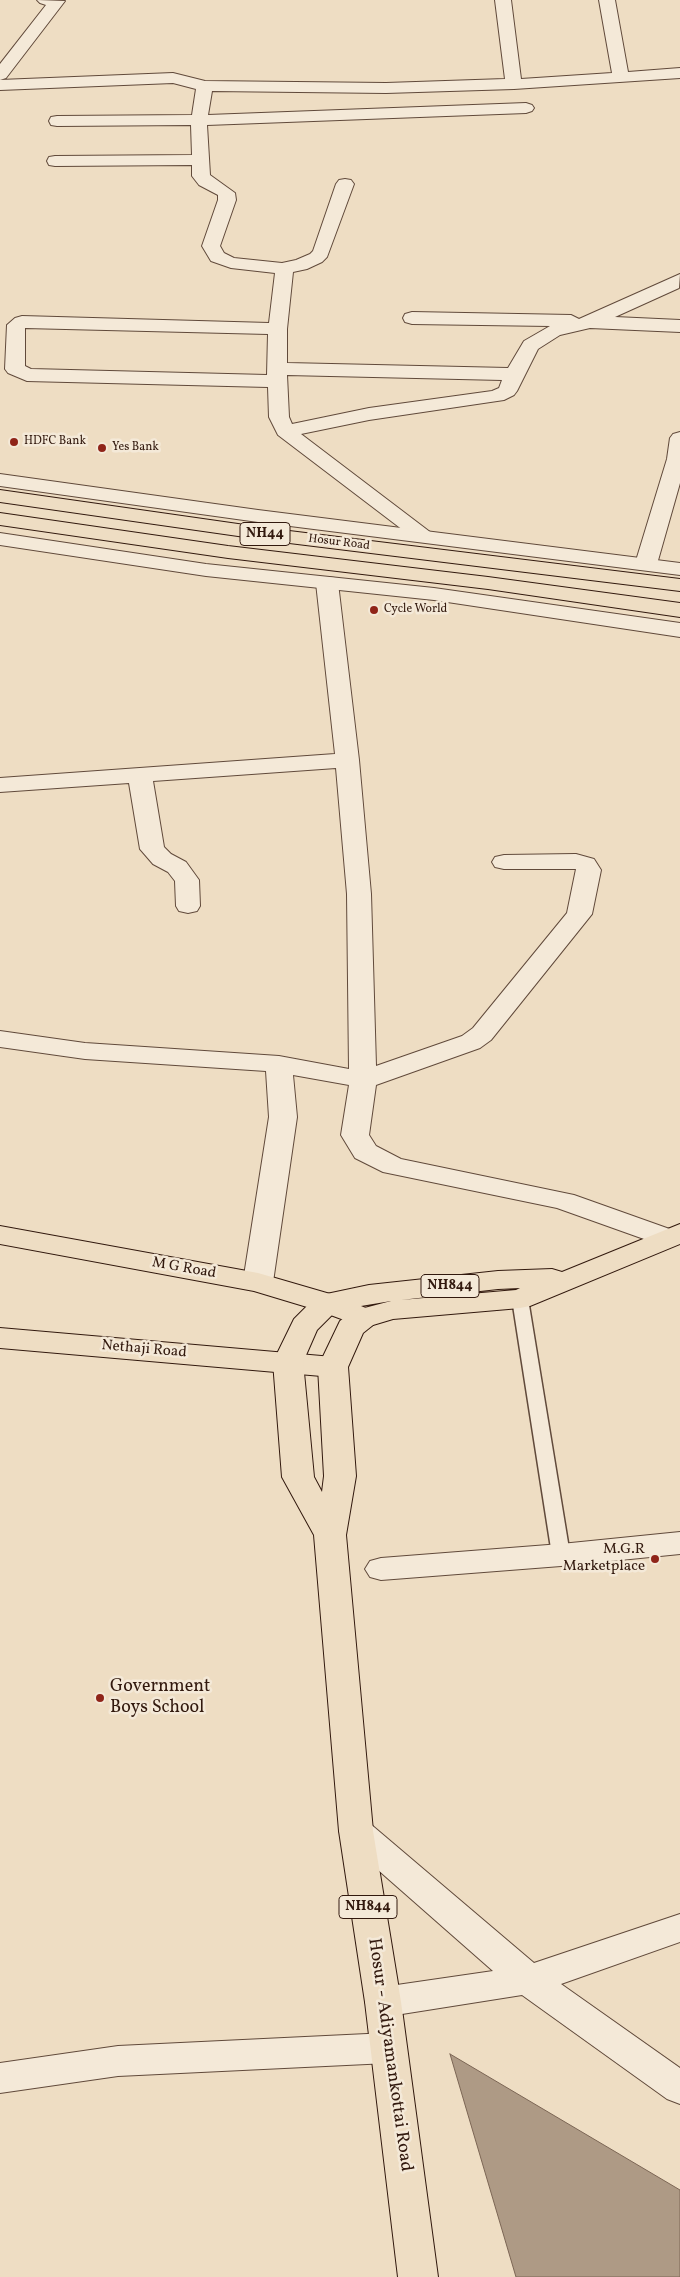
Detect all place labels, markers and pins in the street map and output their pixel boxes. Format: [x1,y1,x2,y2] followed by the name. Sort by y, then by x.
[24,435,86,449] place label: HDFC Bank
[8,436,20,448] marker: HDFC Bank
[112,441,159,455] place label: Yes Bank
[96,442,108,454] marker: Yes Bank
[384,603,447,617] place label: Cycle World
[368,604,380,616] marker: Cycle World
[563,1541,645,1576] place label: M.G.R Marketplace
[649,1553,661,1565] marker: M.G.R Marketplace
[110,1677,210,1720] place label: Government Boys School
[94,1692,106,1704] marker: Government Boys School

